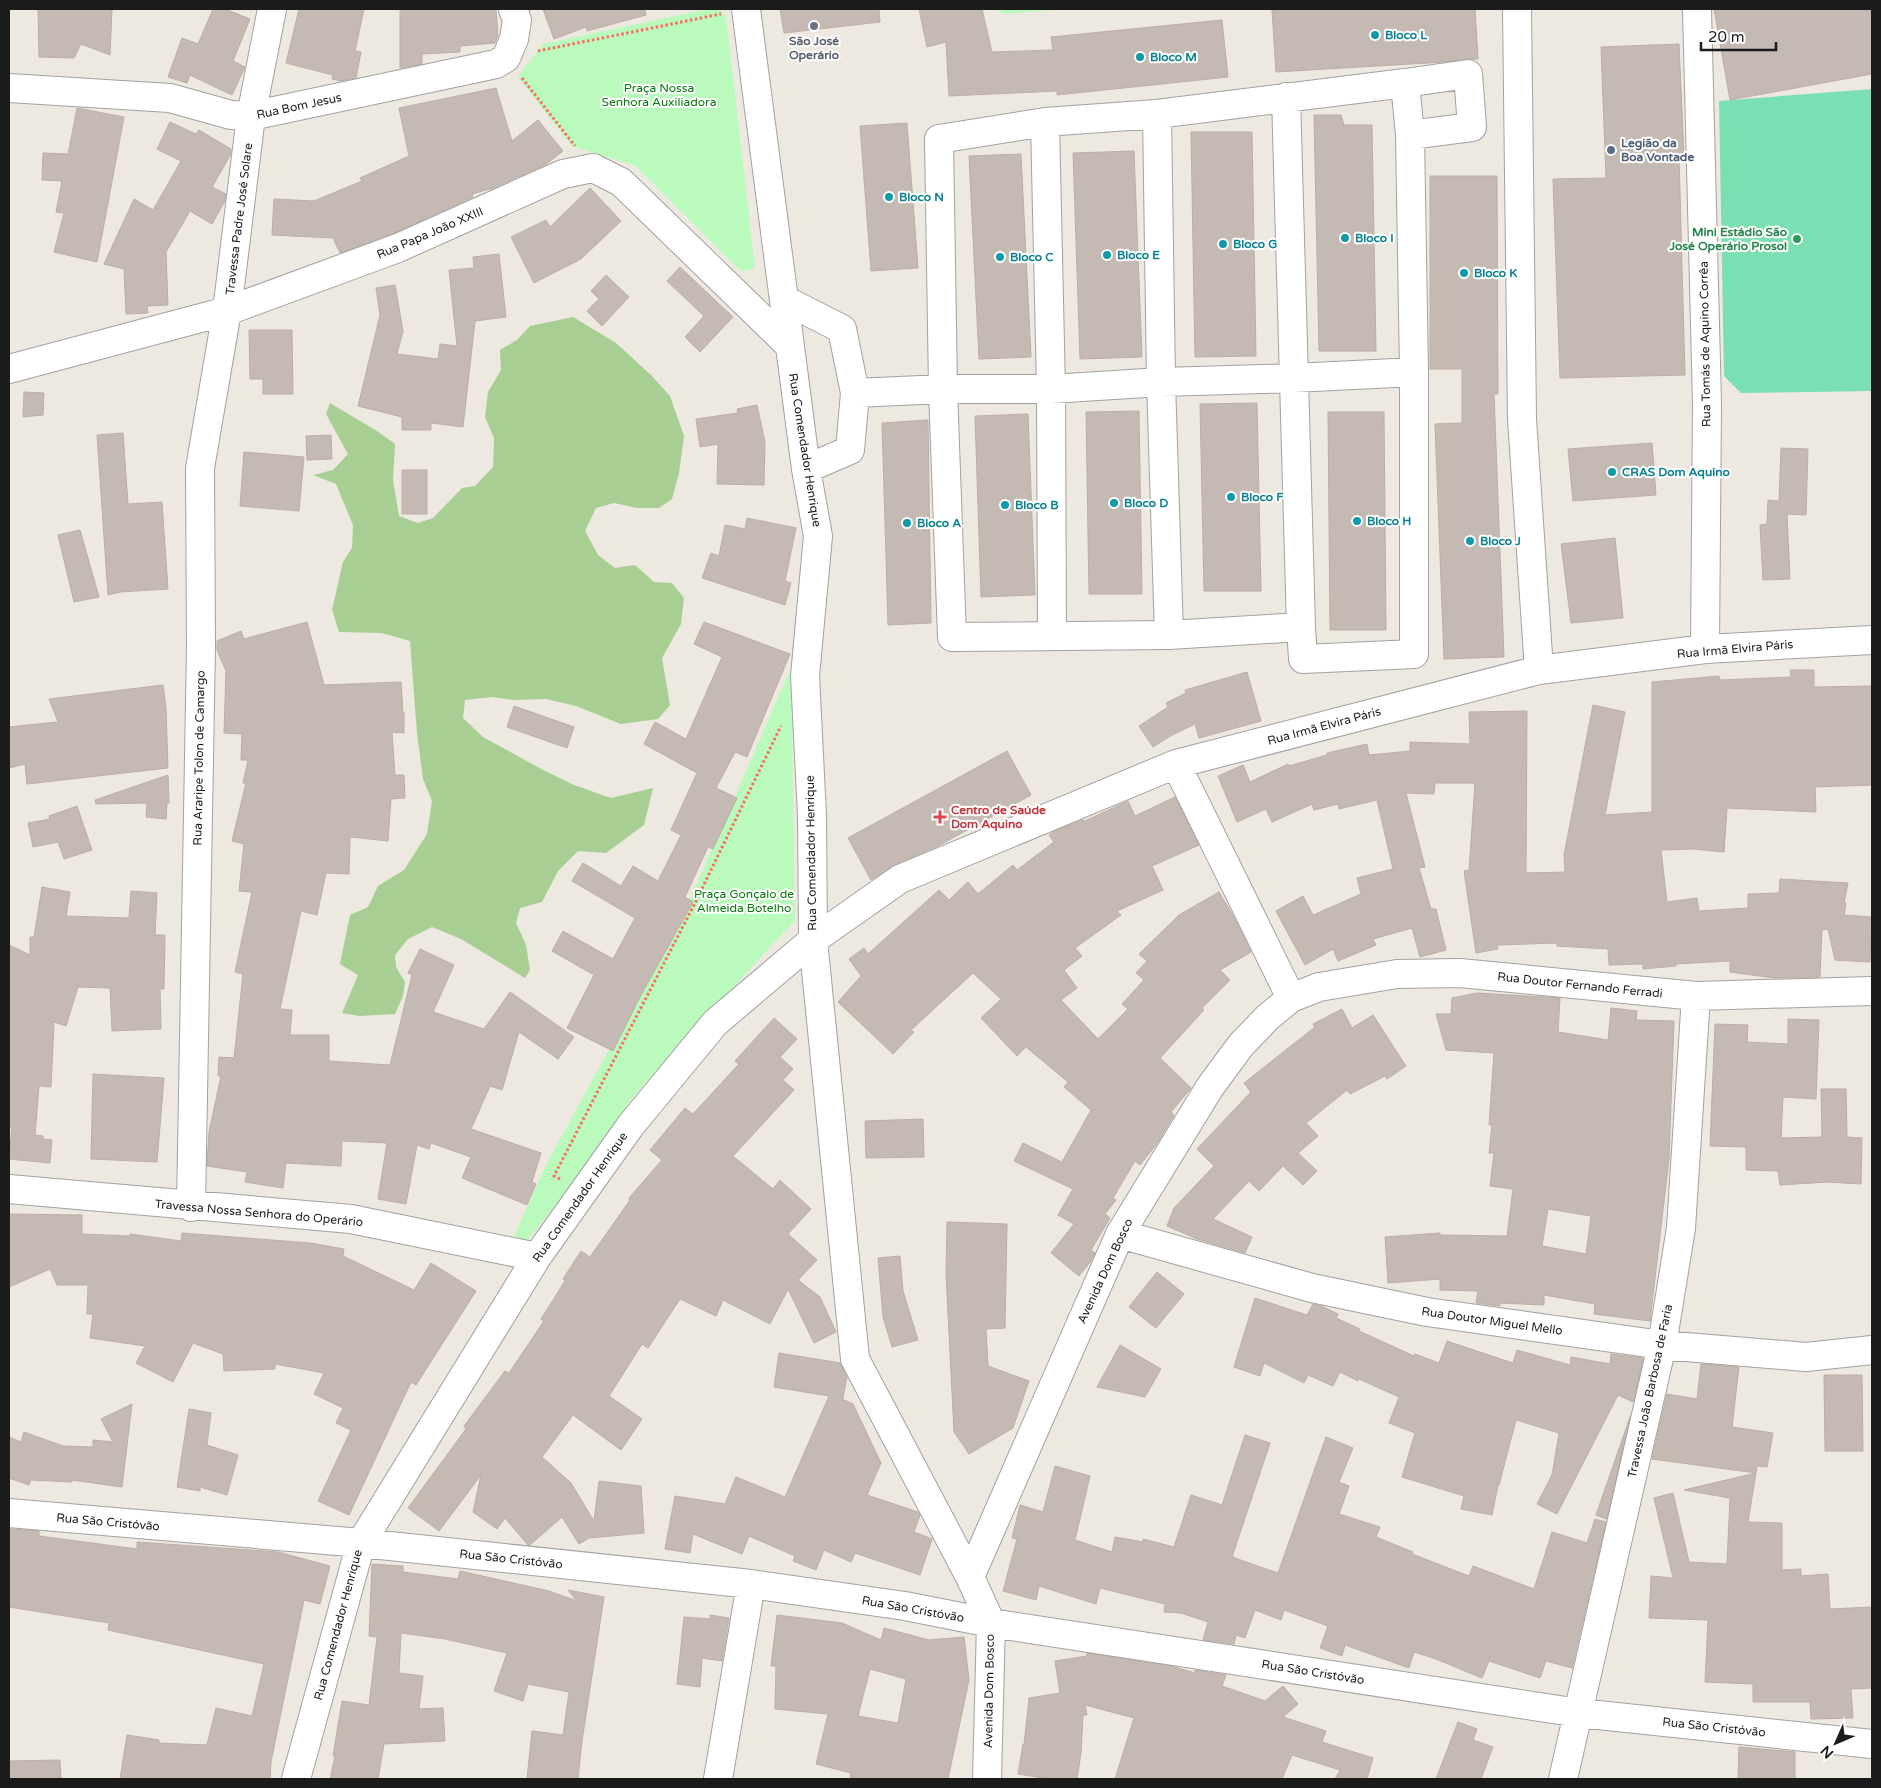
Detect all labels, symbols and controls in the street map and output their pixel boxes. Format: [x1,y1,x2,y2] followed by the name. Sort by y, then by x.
[808,20,820,32] marker: São José Operário
[1701,20,1776,52] scale bar
[1385,28,1427,42] place label: Bloco L
[1708,28,1745,46] text: 20 m
[1369,29,1381,41] marker: Bloco L
[789,34,839,63] place label: São José Operário
[1150,50,1197,64] place label: Bloco M
[1134,51,1146,63] marker: Bloco M
[602,81,716,109] park label: Praça Nossa Senhora Auxiliadora
[255,90,343,122] street label: Rua Bom Jesus
[1621,136,1694,164] place label: Legião da Boa Vontade
[223,142,255,296] street label: Travessa Padre José Solare
[1605,144,1617,156] marker: Legião da Boa Vontade
[899,190,944,204] place label: Bloco N
[883,191,895,203] marker: Bloco N
[375,204,485,262] street label: Rua Papa João XXIII
[1668,225,1787,254] place label: Mini Estádio São José Operário Prosol
[1355,231,1394,245] place label: Bloco I
[1339,232,1351,244] marker: Bloco I
[1791,233,1803,245] marker: Mini Estádio São José Operário Prosol
[1233,237,1277,251] place label: Bloco G
[1217,238,1229,250] marker: Bloco G
[1117,248,1160,262] place label: Bloco E
[1101,249,1113,261] marker: Bloco E
[1010,250,1054,264] place label: Bloco C
[994,251,1006,263] marker: Bloco C
[1697,261,1713,427] street label: Rua Tomás de Aquino Corrêa
[1474,266,1517,280] place label: Bloco K
[1458,267,1470,279] marker: Bloco K
[786,372,824,528] street label: Rua Comendador Henrique
[1622,465,1730,480] place label: CRAS Dom Aquino
[1606,466,1618,478] marker: CRAS Dom Aquino
[1241,490,1284,504] place label: Bloco F
[1225,491,1237,503] marker: Bloco F
[1124,496,1168,510] place label: Bloco D
[1108,497,1120,509] marker: Bloco D
[1015,498,1059,512] place label: Bloco B
[999,499,1011,511] marker: Bloco B
[1367,514,1411,528] place label: Bloco H
[1351,515,1363,527] marker: Bloco H
[917,516,961,530] place label: Bloco A
[901,517,913,529] marker: Bloco A
[1480,534,1521,548] place label: Bloco J
[1464,535,1476,547] marker: Bloco J
[1676,637,1794,661] street label: Rua Irmã Elvira Páris
[190,670,208,846] street label: Rua Araripe Tolon de Camargo
[1266,704,1382,748] street label: Rua Irmã Elvira Páris
[803,775,819,931] street label: Rua Comendador Henrique
[951,803,1046,832] place label: Centro de Saúde Dom Aquino
[933,810,947,824] marker: Centro de Saúde Dom Aquino
[694,887,794,915] park label: Praça Gonçalo de Almeida Botelho
[1497,969,1663,1001] street label: Rua Doutor Fernando Ferradi
[530,1129,630,1265] street label: Rua Comendador Henrique
[154,1197,364,1229] street label: Travessa Nossa Senhora do Operário
[1074,1216,1136,1326] street label: Avenida Dom Bosco
[1625,1303,1675,1479] street label: Travessa João Barbosa de Faria
[1421,1304,1563,1338] street label: Rua Doutor Miguel Mello
[56,1510,160,1534] street label: Rua São Cristóvão
[459,1547,563,1571] street label: Rua São Cristóvão
[311,1548,365,1702] street label: Rua Comendador Henrique
[861,1593,965,1625] street label: Rua São Cristóvão
[981,1634,997,1748] street label: Avenida Dom Bosco
[1261,1657,1365,1687] street label: Rua São Cristóvão
[1662,1715,1766,1739] street label: Rua São Cristóvão
[1811,1718,1861,1768] north arrow
[1817,1742,1837,1762] text: N

